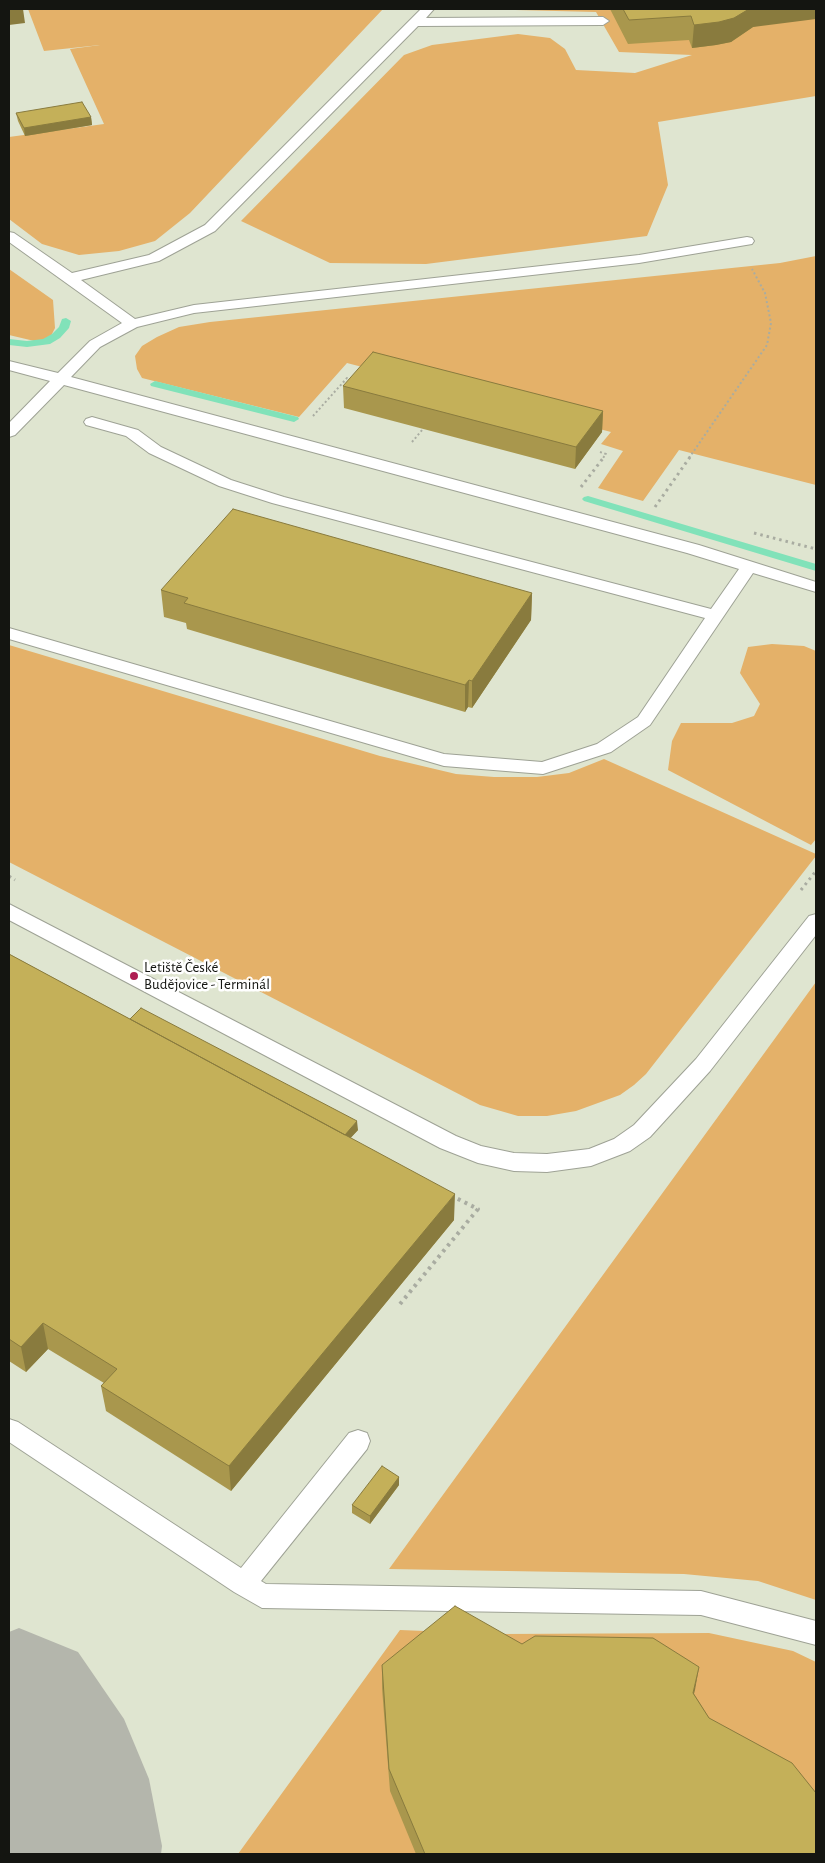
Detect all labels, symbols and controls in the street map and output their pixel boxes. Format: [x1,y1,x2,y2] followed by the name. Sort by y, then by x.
[144,958,270,993] place label: Letiště České Budějovice - Terminál
[128,970,140,982] marker: Letiště České Budějovice - Terminál

